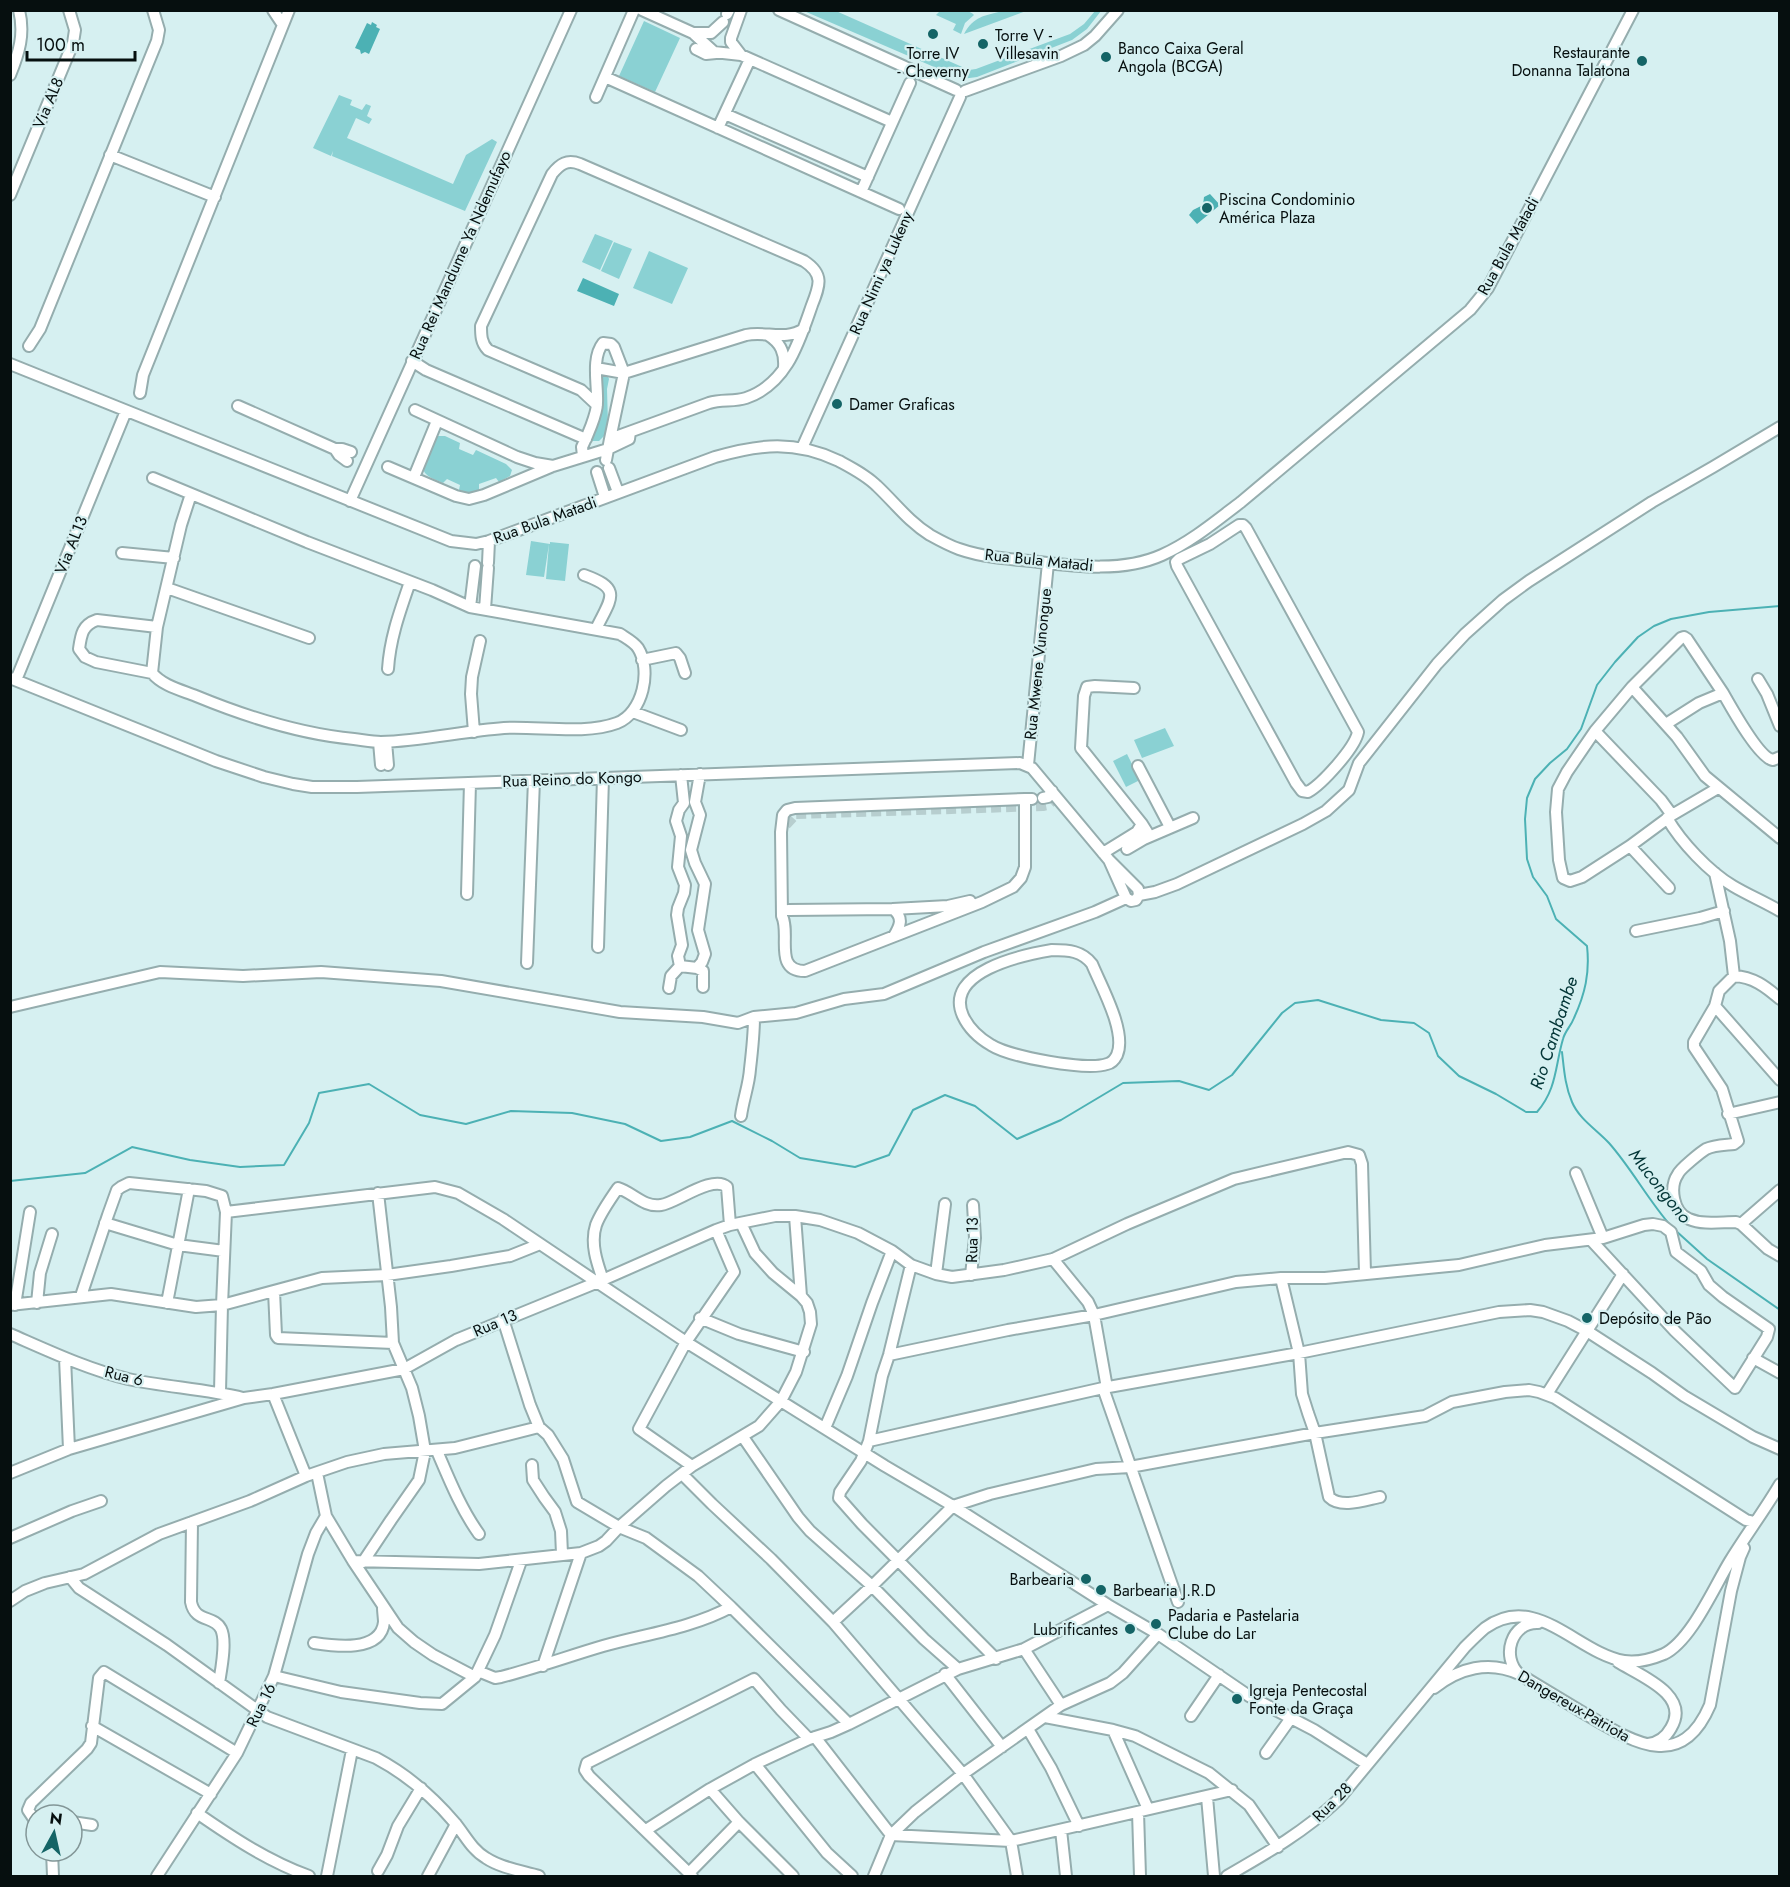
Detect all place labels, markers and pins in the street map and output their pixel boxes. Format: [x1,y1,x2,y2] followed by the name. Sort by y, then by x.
[995,24,1059,65] place label: Torre V - Villesavin
[926,27,940,41] marker: Torre IV - Cheverny
[976,37,990,51] marker: Torre V - Villesavin
[1118,37,1244,78] place label: Banco Caixa Geral Angola (BCGA)
[1511,41,1630,82] place label: Restaurante Donanna Talatona
[897,42,970,83] place label: Torre IV - Cheverny
[1099,50,1113,64] marker: Banco Caixa Geral Angola (BCGA)
[1635,54,1649,68] marker: Restaurante Donanna Talatona
[1219,188,1355,229] place label: Piscina Condominio América Plaza
[1200,201,1214,215] marker: Piscina Condominio América Plaza
[849,393,955,416] place label: Damer Graficas
[830,397,844,411] marker: Damer Graficas
[1599,1307,1712,1330] place label: Depósito de Pão
[1580,1311,1594,1325] marker: Depósito de Pão
[1009,1568,1074,1591] place label: Barbearia
[1079,1572,1093,1586] marker: Barbearia
[1113,1579,1216,1602] place label: Barbearia J.R.D
[1094,1583,1108,1597] marker: Barbearia J.R.D
[1168,1604,1299,1645] place label: Padaria e Pastelaria Clube do Lar
[1149,1617,1163,1631] marker: Padaria e Pastelaria Clube do Lar
[1033,1618,1118,1641] place label: Lubrificantes
[1123,1622,1137,1636] marker: Lubrificantes
[1249,1679,1367,1720] place label: Igreja Pentecostal Fonte da Graça
[1230,1692,1244,1706] marker: Igreja Pentecostal Fonte da Graça

